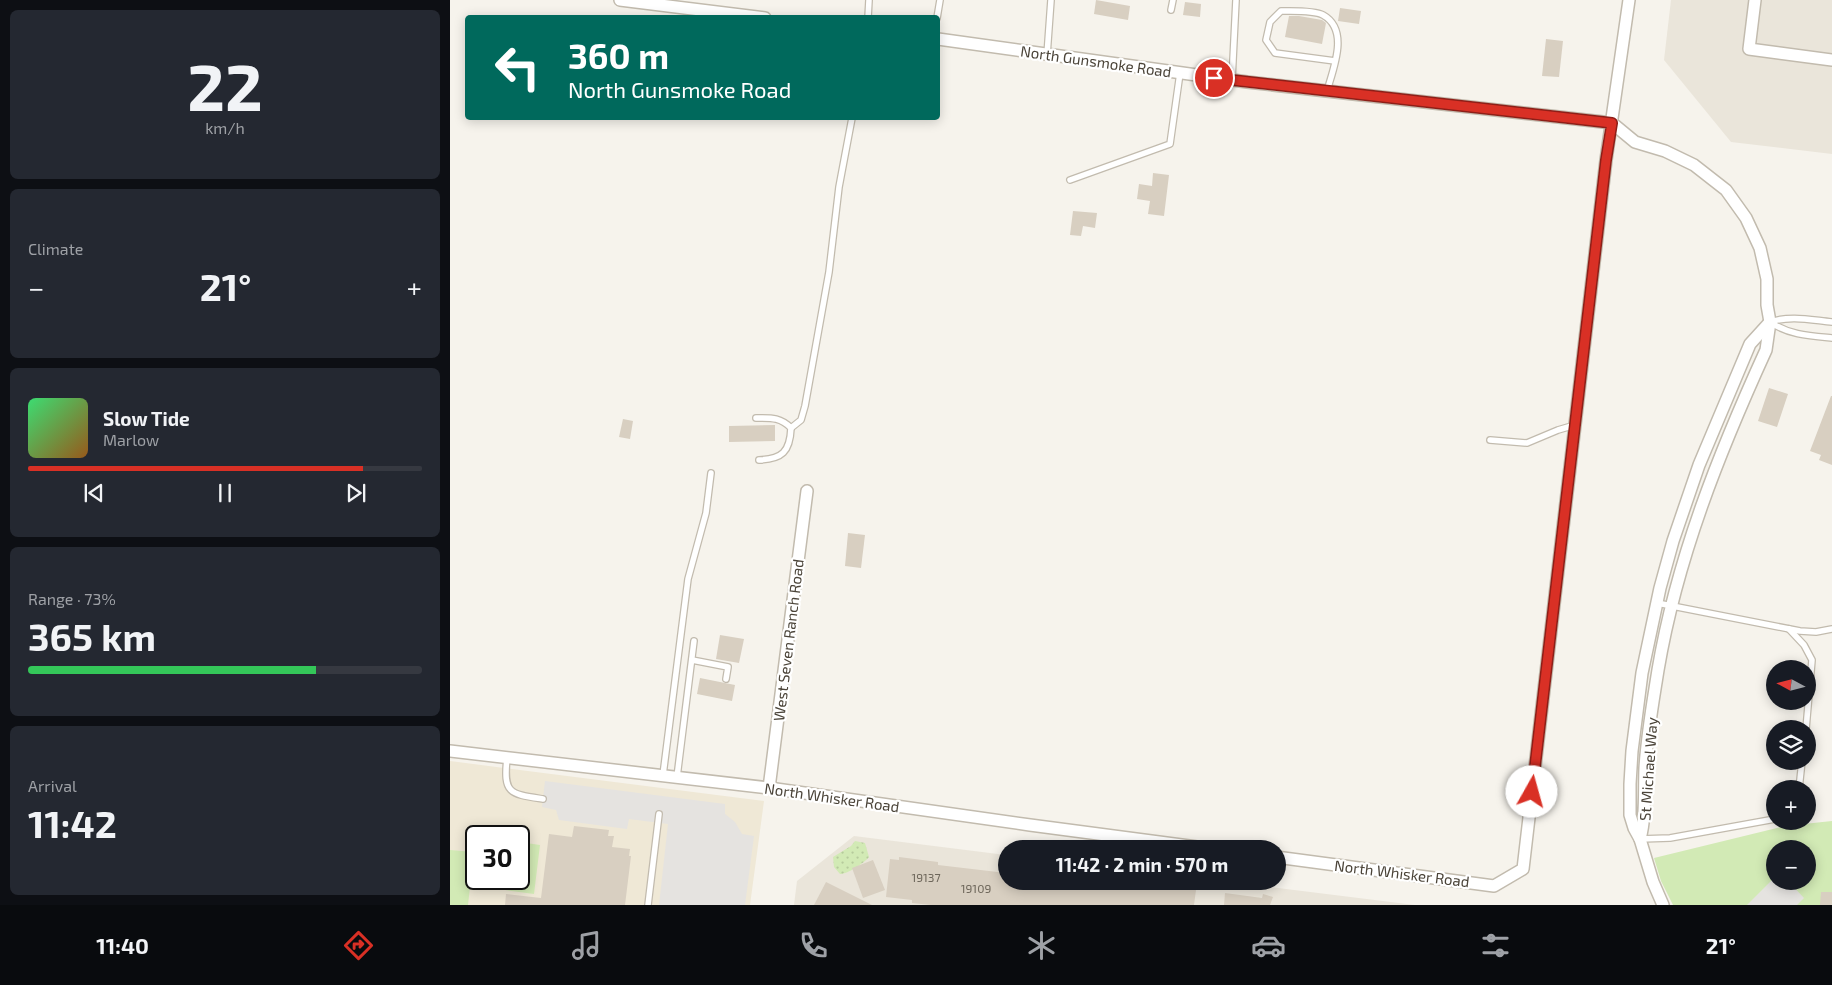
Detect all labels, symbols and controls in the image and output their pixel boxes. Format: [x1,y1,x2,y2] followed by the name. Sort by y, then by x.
[568,34,669,76] text: 360 m
[485,35,550,100] icon: left
[1019,41,1173,81] street label: North Gunsmoke Road
[187,46,263,124] text: 22
[1193,57,1235,99] pin
[1200,64,1228,92] icon: arrive
[568,76,791,102] text: North Gunsmoke Road
[205,118,245,137] text: km/h
[28,239,83,258] text: Climate
[200,263,251,309] text: 21°
[28,270,44,304] text: −
[407,270,422,304] text: +
[103,407,190,430] text: Slow Tide
[103,430,159,449] text: Marlow
[80,479,108,507] icon: previous
[211,479,239,507] icon: pause
[342,479,370,507] icon: next
[769,558,807,722] street label: West Seven Ranch Road
[28,589,116,608] text: Range · 73%
[28,613,156,659] text: 365 km
[1766,660,1816,710] north arrow
[1766,660,1816,890] map controls
[1635,716,1661,822] street label: St Michael Way
[1766,720,1816,770] button: layers
[1505,765,1557,817] position arrow
[28,776,77,795] text: Arrival
[763,779,901,815] street label: North Whisker Road
[1766,780,1816,830] button: +
[28,800,117,846] text: 11:42
[465,825,530,890] speed limit sign: 30
[1766,840,1816,890] button: −
[1056,853,1228,876] text: 11:42 · 2 min · 570 m
[1333,856,1471,890] street label: North Whisker Road
[911,870,941,884] house number: 19137
[961,881,991,895] house number: 19109
[341,928,376,963] icon: directions
[569,928,604,963] icon: music
[796,928,831,963] icon: phone
[1024,928,1059,963] icon: climate
[1251,928,1286,963] icon: car
[1478,928,1513,963] icon: filters
[96,932,149,958] text: 11:40
[1706,932,1736,958] text: 21°

